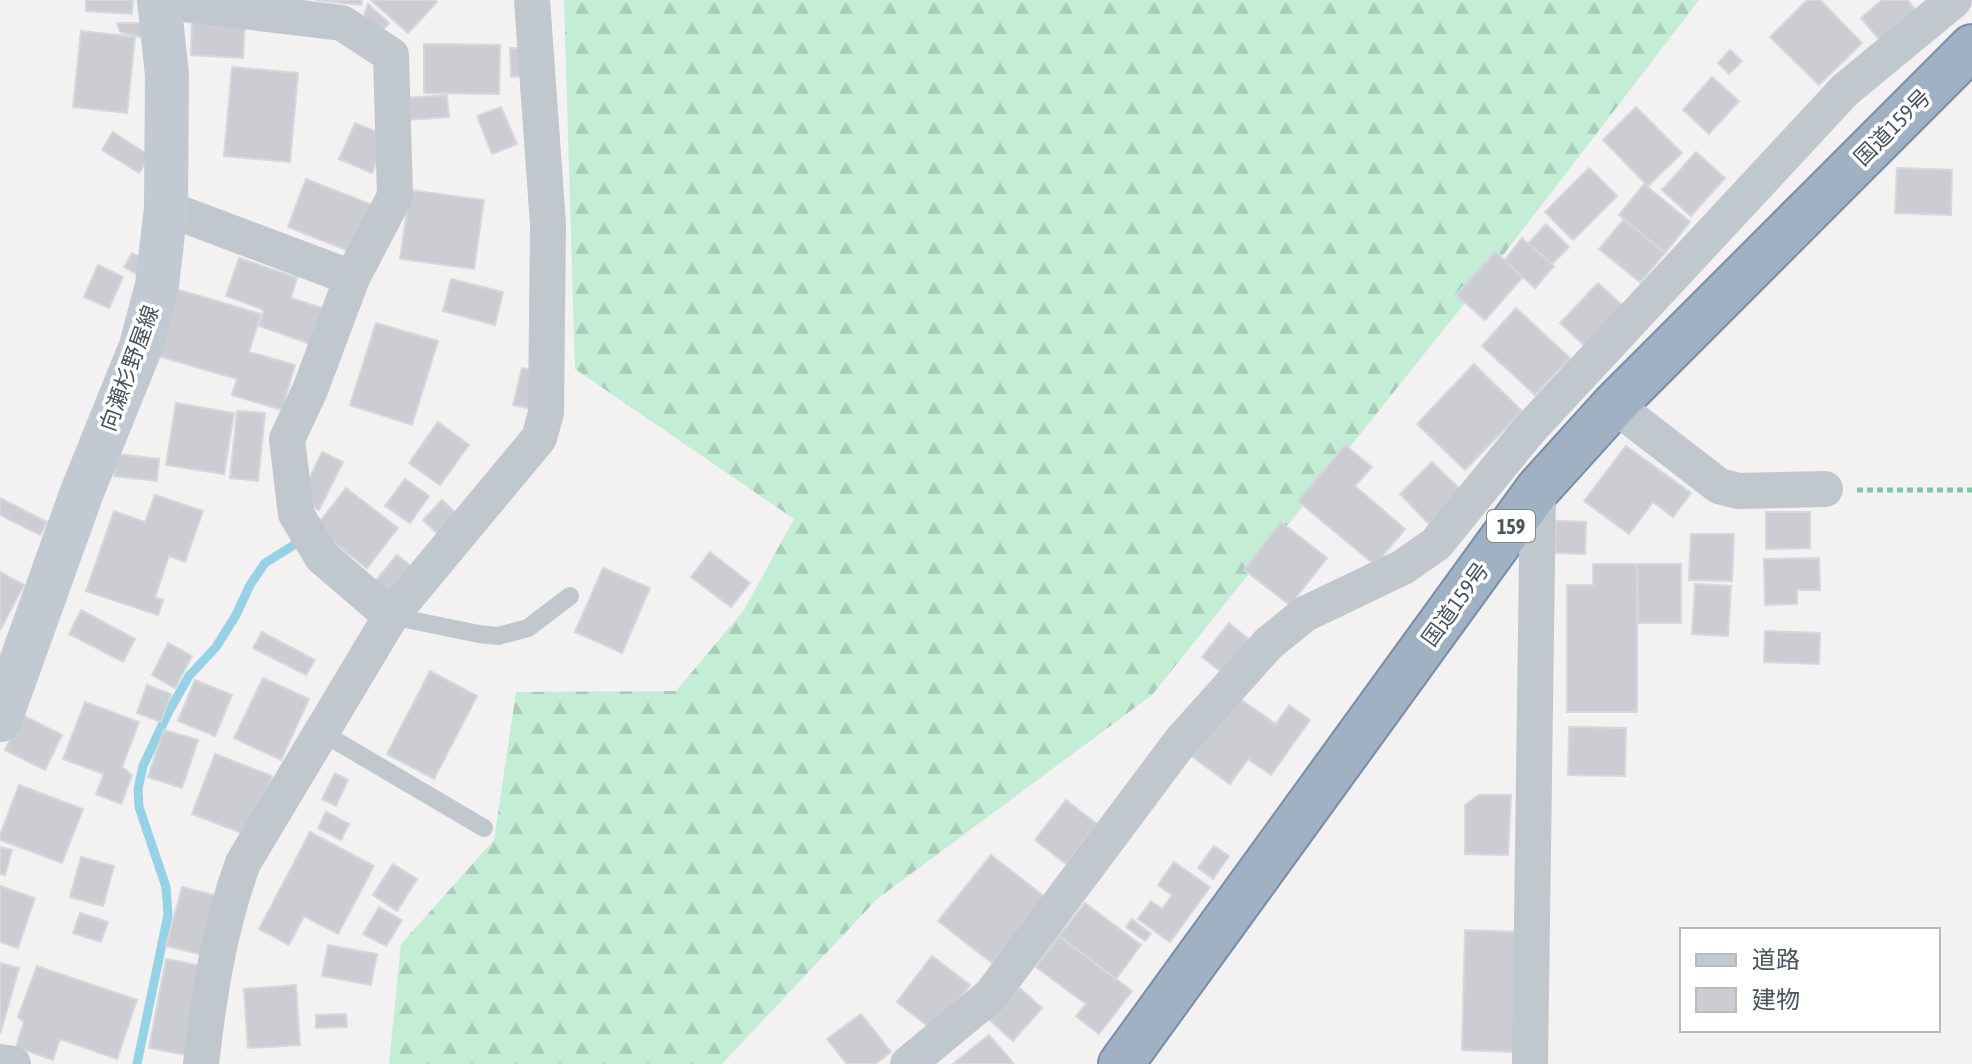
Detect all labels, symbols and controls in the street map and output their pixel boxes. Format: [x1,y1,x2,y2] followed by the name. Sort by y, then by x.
[1849,84,1935,170] street label: 国道159号
[94,302,164,434] street label: 向瀬杉野屋線
[1487,510,1535,542] road number: 159
[1416,557,1494,651] street label: 国道159号
[1680,928,1940,1032] legend
[1752,946,1800,973] text: 道路
[1752,986,1800,1013] text: 建物

